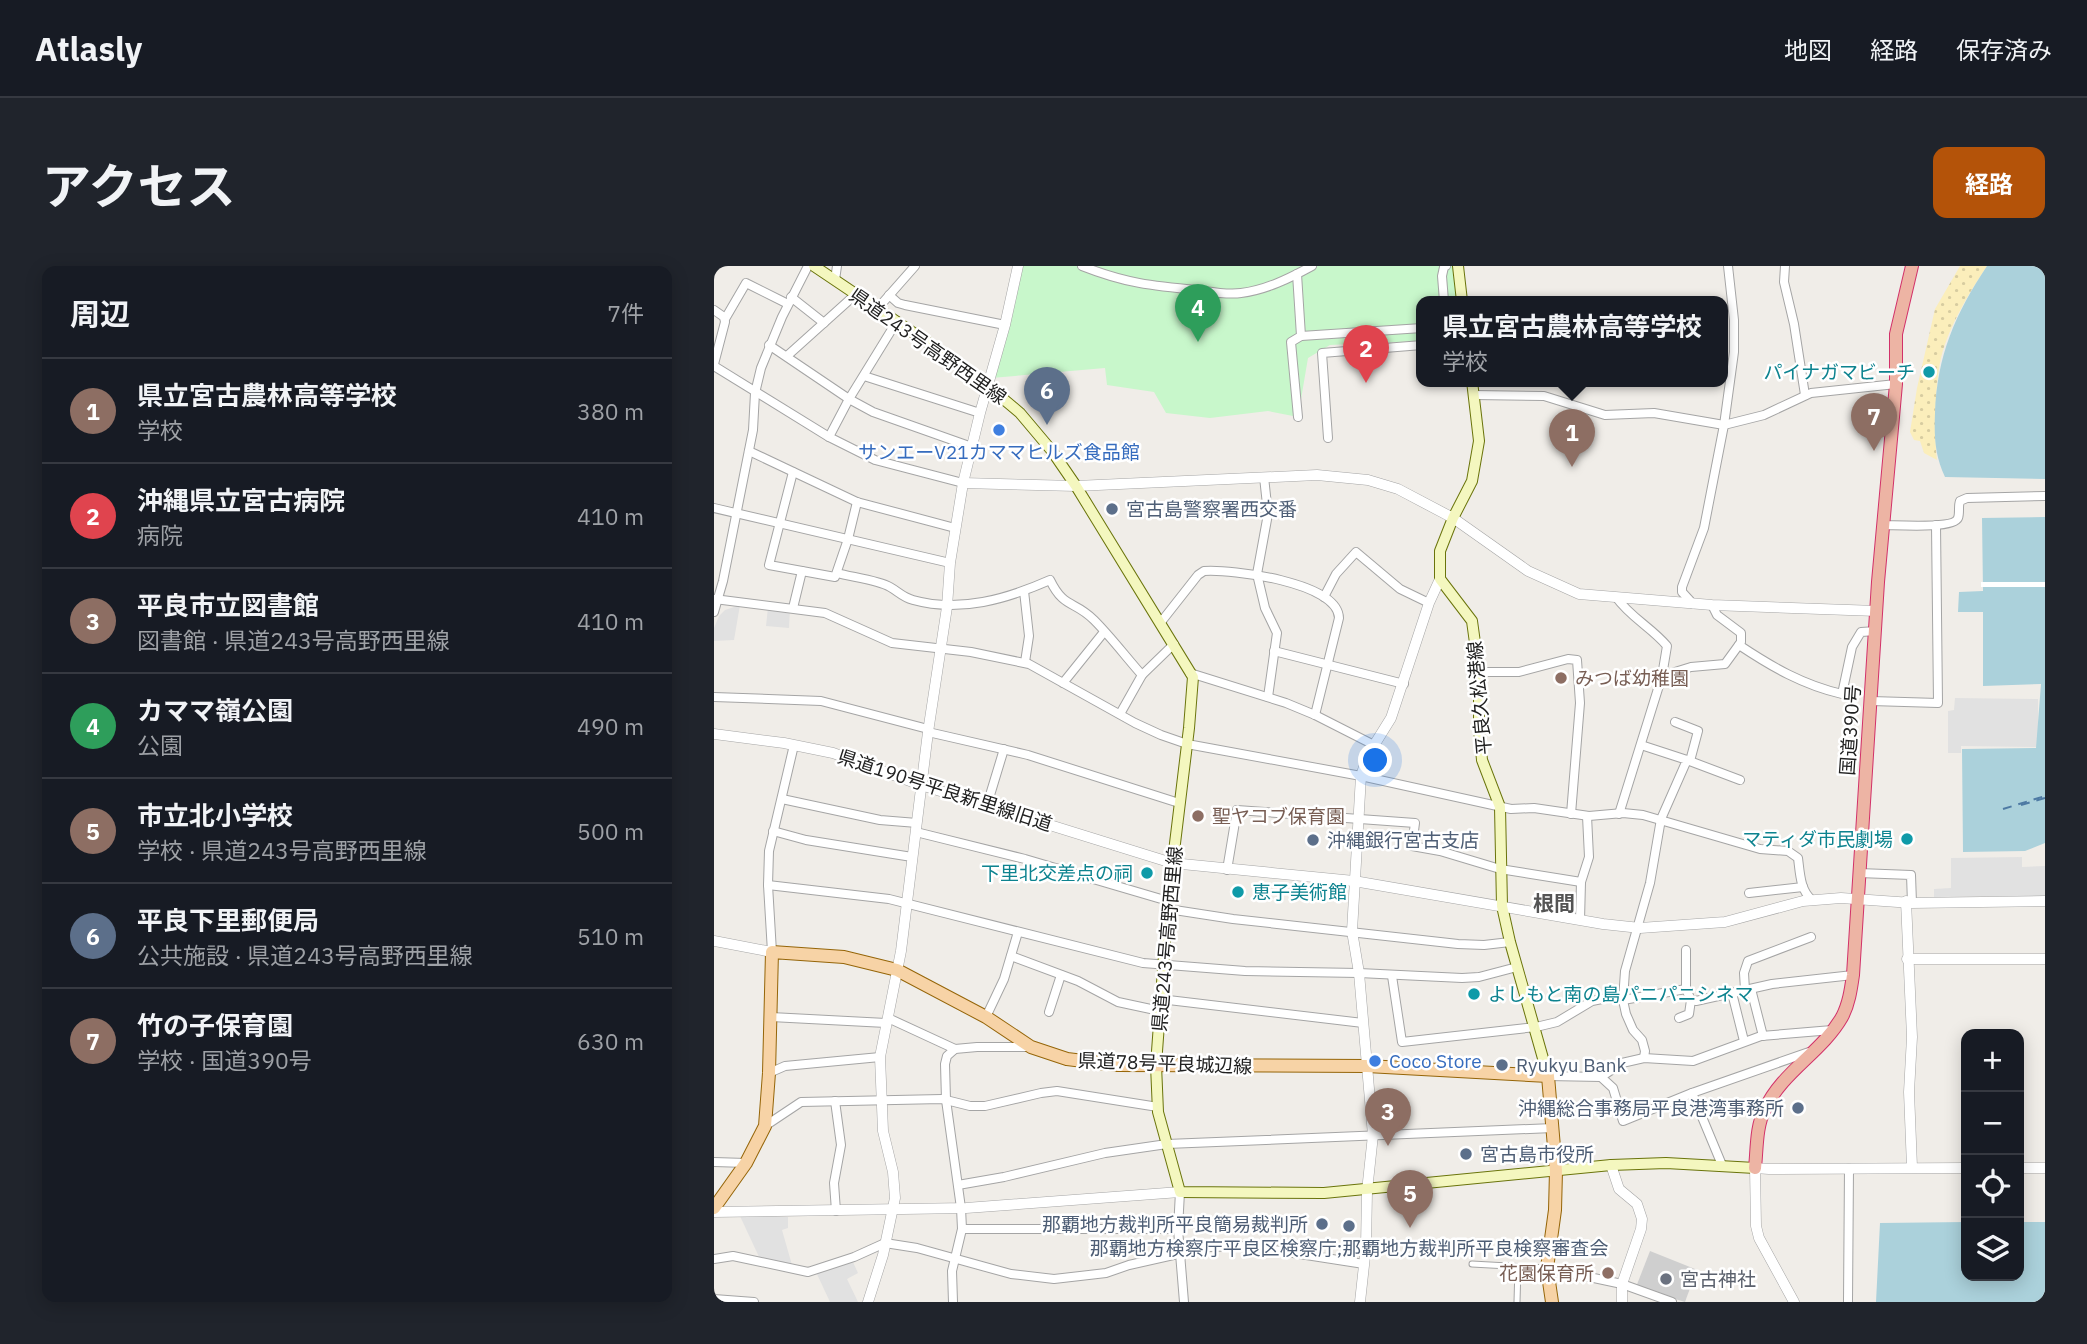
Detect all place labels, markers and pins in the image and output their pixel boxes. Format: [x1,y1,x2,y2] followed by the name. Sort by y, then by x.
[1175,284,1221,342] pin: 4
[1343,325,1389,383] pin: 2
[1763,360,1915,384] place label: パイナガマビーチ
[1921,364,1937,380] marker: パイナガマビーチ
[1024,367,1070,425] pin: 6
[1851,393,1897,451] pin: 7
[1549,409,1595,467] pin: 1
[991,422,1007,438] marker: サンエーV21カママヒルズ食品館
[858,440,1140,464] place label: サンエーV21カママヒルズ食品館
[1126,497,1297,521] place label: 宮古島警察署西交番
[1104,501,1120,517] marker: 宮古島警察署西交番
[1575,666,1689,690] place label: みつば幼稚園
[1553,670,1569,686] marker: みつば幼稚園
[1212,804,1345,828] place label: 聖ヤコブ保育園
[1190,808,1206,824] marker: 聖ヤコブ保育園
[1742,827,1893,851] place label: マティダ市民劇場
[1327,828,1479,852] place label: 沖縄銀行宮古支店
[1899,831,1915,847] marker: マティダ市民劇場
[1305,832,1321,848] marker: 沖縄銀行宮古支店
[981,861,1133,885] place label: 下里北交差点の祠
[1139,865,1155,881] marker: 下里北交差点の祠
[1252,880,1347,904] place label: 恵子美術館
[1230,884,1246,900] marker: 恵子美術館
[1488,982,1754,1006] place label: よしもと南の島パニパニシネマ
[1466,986,1482,1002] marker: よしもと南の島パニパニシネマ
[1389,1049,1482,1073] place label: Coco Store
[1367,1053,1383,1069] marker: Coco Store
[1516,1053,1627,1077] place label: Ryukyu Bank
[1494,1057,1510,1073] marker: Ryukyu Bank
[1365,1088,1411,1146] pin: 3
[1518,1096,1784,1120] place label: 沖縄総合事務局平良港湾事務所
[1790,1100,1806,1116] marker: 沖縄総合事務局平良港湾事務所
[1480,1142,1594,1166] place label: 宮古島市役所
[1458,1146,1474,1162] marker: 宮古島市役所
[1387,1170,1433,1228] pin: 5
[1042,1212,1308,1236] place label: 那覇地方裁判所平良簡易裁判所
[1314,1216,1330,1232] marker: 那覇地方裁判所平良簡易裁判所
[1341,1218,1357,1234] marker: 那覇地方検察庁平良区検察庁;那覇地方裁判所平良検察審査会
[1090,1236,1608,1260] place label: 那覇地方検察庁平良区検察庁;那覇地方裁判所平良検察審査会
[1499,1261,1594,1285] place label: 花園保育所
[1600,1265,1616,1281] marker: 花園保育所
[1680,1267,1756,1291] place label: 宮古神社
[1658,1271,1674,1287] marker: 宮古神社

